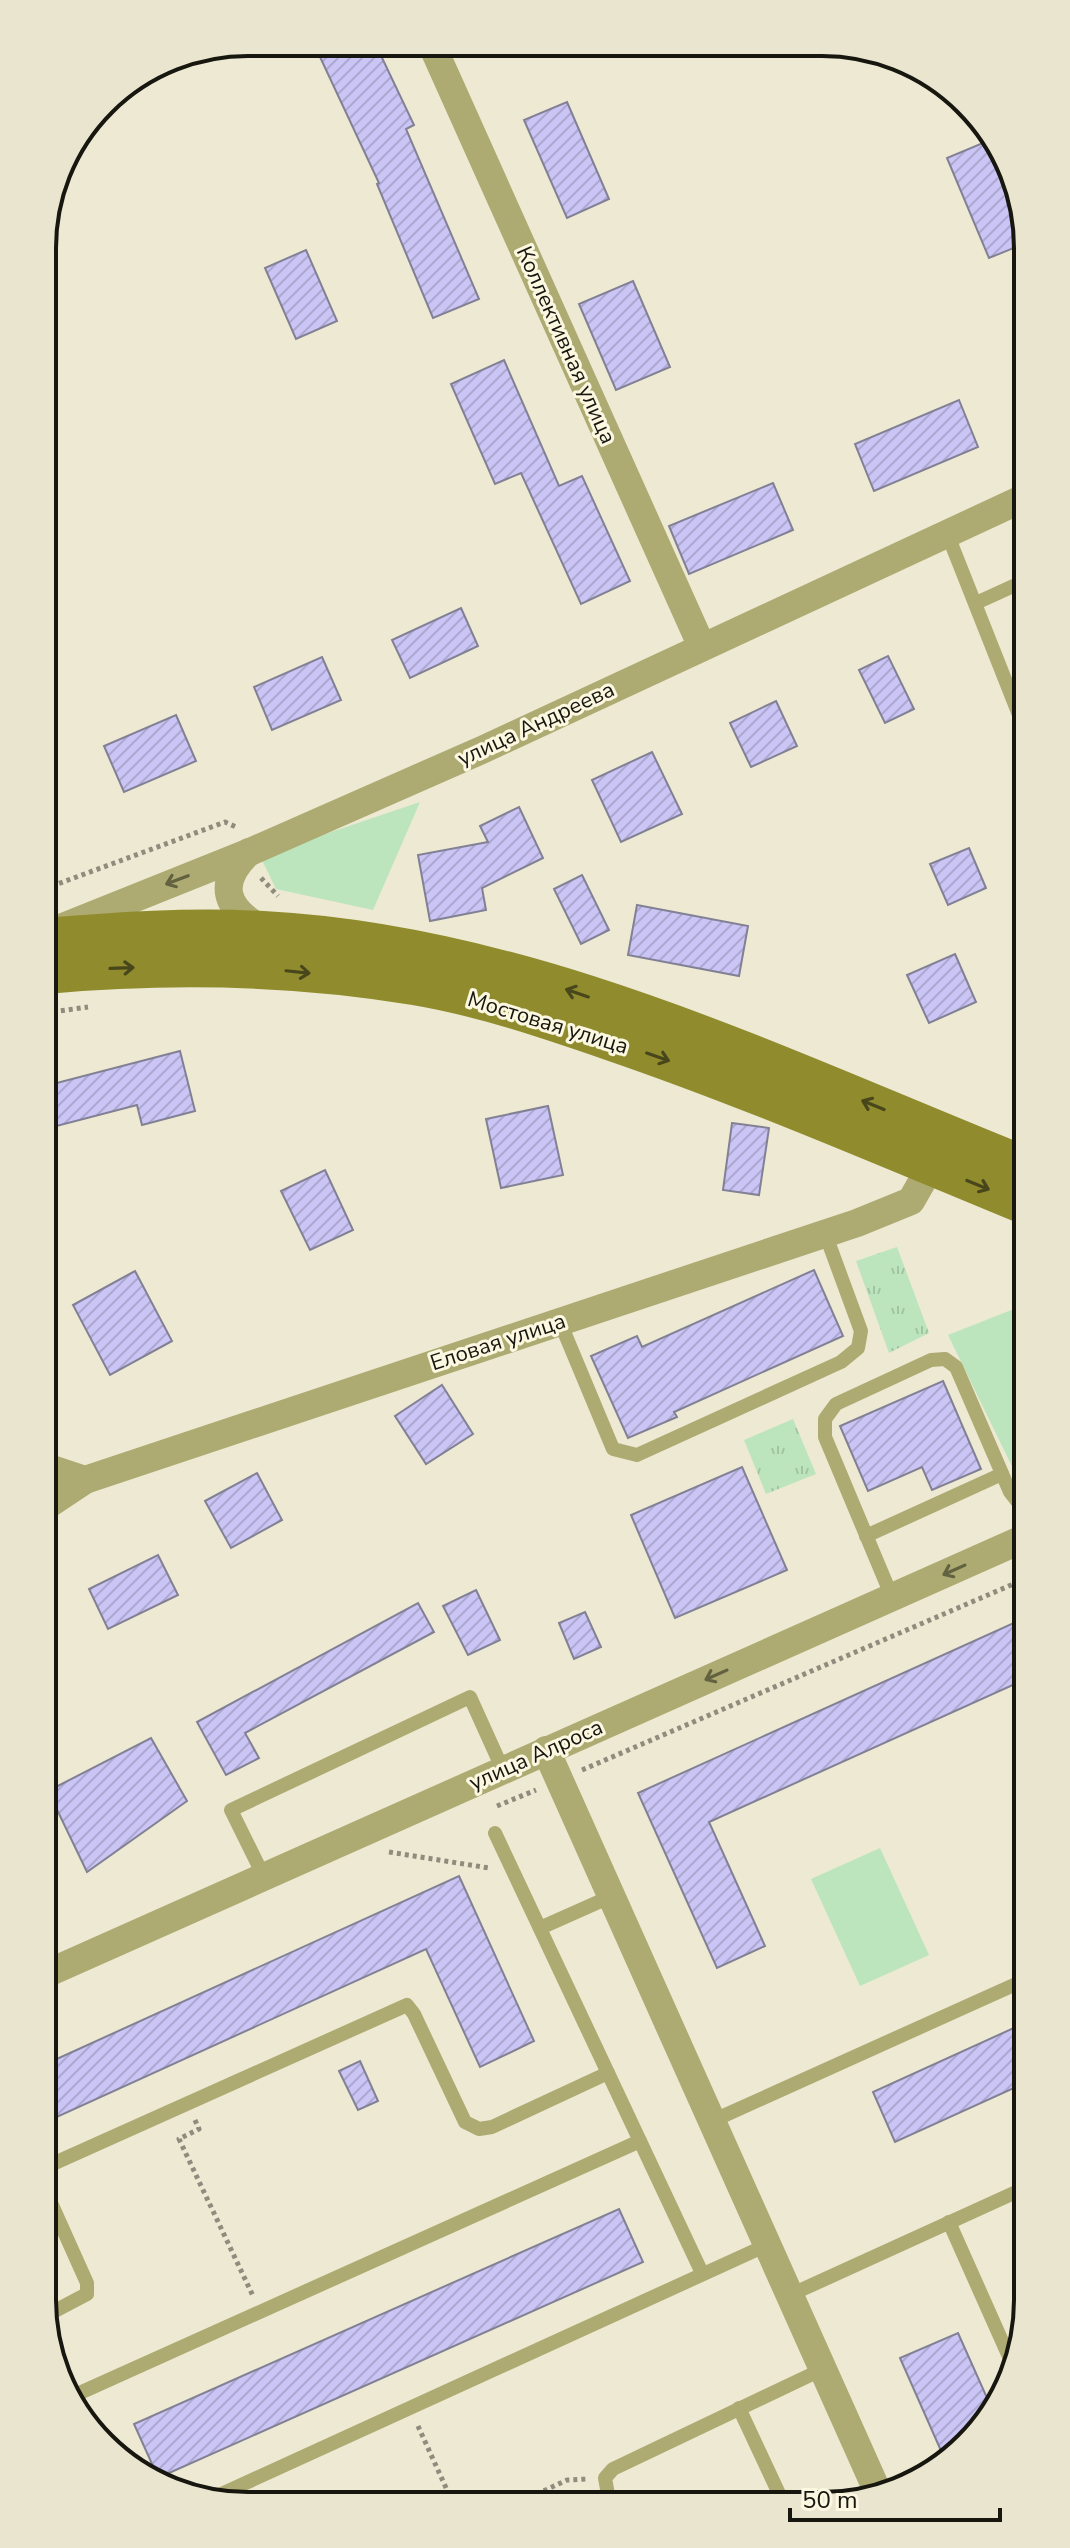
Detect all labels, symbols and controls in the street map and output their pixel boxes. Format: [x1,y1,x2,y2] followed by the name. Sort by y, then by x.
[509,241,623,449] street label: Коллективная улица
[453,675,619,773] street label: улица Андреева
[165,874,190,888] one-way arrow
[108,960,135,975] one-way arrow
[284,964,311,979] one-way arrow
[464,984,632,1062] street label: Мостовая улица
[565,984,590,999] one-way arrow
[645,1051,670,1066] one-way arrow
[861,1097,885,1112] one-way arrow
[965,1179,990,1193] one-way arrow
[426,1306,570,1378] street label: Еловая улица
[942,1563,966,1578] one-way arrow
[704,1668,728,1683] one-way arrow
[464,1712,608,1798] street label: улица Алроса
[790,2472,1000,2522] scale bar
[802,2484,858,2516] text: 50 m

